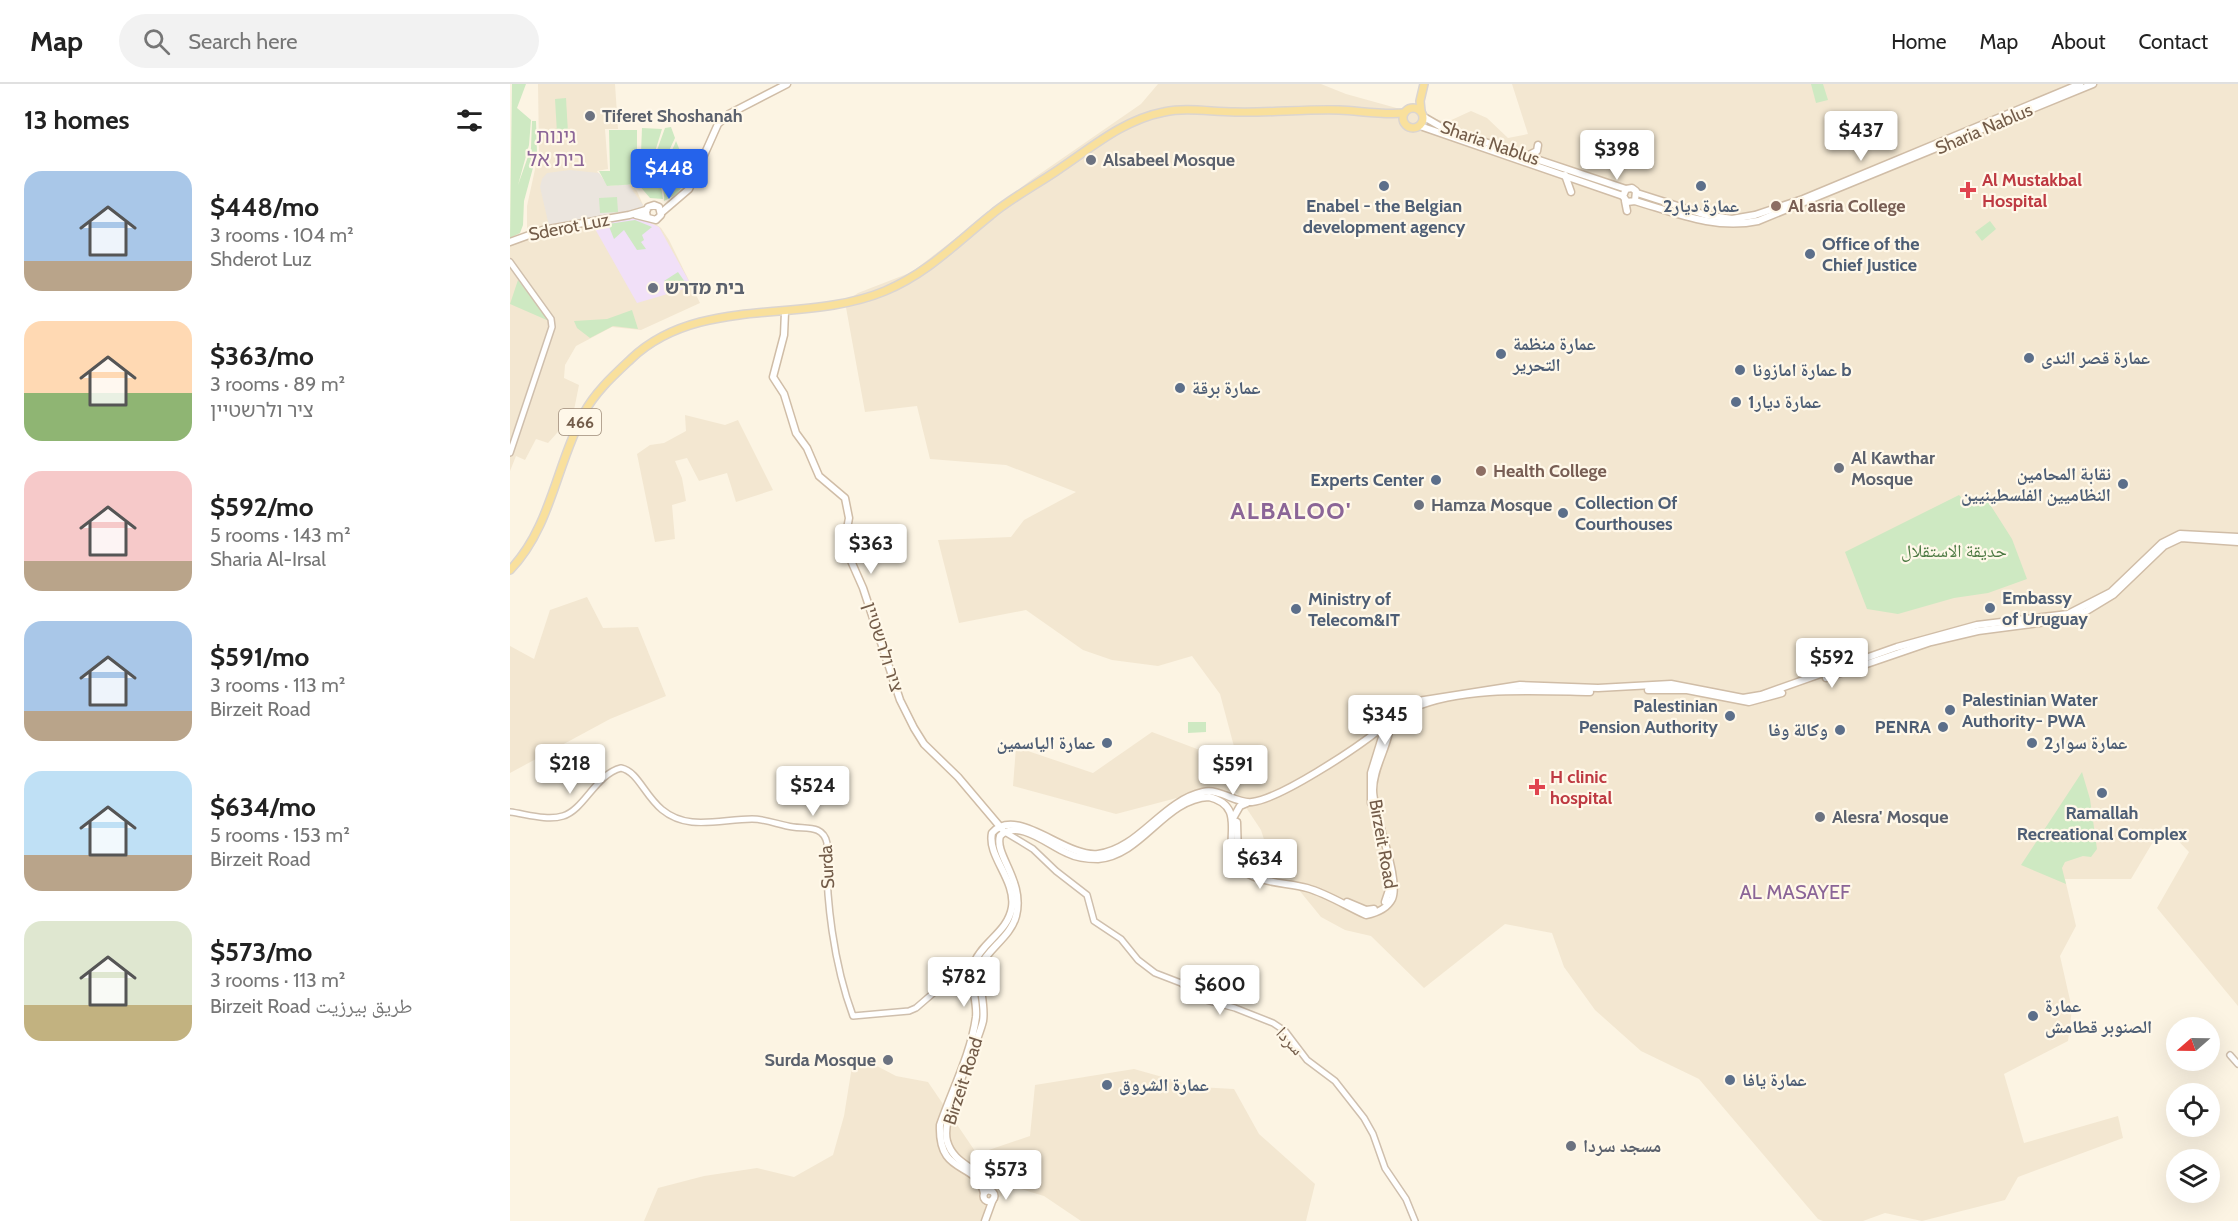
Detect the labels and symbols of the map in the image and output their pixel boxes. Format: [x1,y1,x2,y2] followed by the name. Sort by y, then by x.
[1932,99,2036,159] street label: Sharia Nablus
[602,105,743,127] place label: Tiferet Shoshanah
[583,109,597,123] marker: Tiferet Shoshanah
[1825,111,1897,162] pin: $437
[1438,116,1542,170] street label: Sharia Nablus
[527,124,585,171] district label: גינות בית אל
[1581,130,1653,181] pin: $398
[633,149,705,200] pin: $448
[1103,149,1235,171] place label: Alsabeel Mosque
[1084,153,1098,167] marker: Alsabeel Mosque
[1982,169,2082,212] place label: Al Mustakbal Hospital
[1377,179,1391,193] marker: Enabel - the Belgian development agency
[1694,179,1708,193] marker: عمارة ديار2
[1959,181,1977,199] marker: Al Mustakbal Hospital
[1303,195,1466,238] place label: Enabel - the Belgian development agency
[1663,195,1739,217] place label: عمارة ديار2
[1788,195,1906,217] place label: Al asria College
[1769,199,1783,213] marker: Al asria College
[527,208,612,246] street label: Sderot Luz
[1822,233,1920,276] place label: Office of the Chief Justice
[1803,247,1817,261] marker: Office of the Chief Justice
[665,277,745,299] place label: בית מדרש
[646,281,660,295] marker: בית מדרש
[1512,333,1596,376] place label: عمارة منظمة التحرير
[1494,347,1508,361] marker: عمارة منظمة التحرير
[2041,347,2150,369] place label: عمارة قصر الندى
[2022,351,2036,365] marker: عمارة قصر الندى
[1752,359,1851,381] place label: عمارة امازونا b
[1733,363,1747,377] marker: عمارة امازونا b
[1192,377,1261,399] place label: عمارة برقة
[1173,381,1187,395] marker: عمارة برقة
[1748,391,1821,413] place label: عمارة ديار1
[1729,395,1743,409] marker: عمارة ديار1
[559,409,601,435] road number: 466
[1851,447,1935,490] place label: Al Kawthar Mosque
[1493,460,1607,482] place label: Health College
[1832,461,1846,475] marker: Al Kawthar Mosque
[1961,463,2111,506] place label: نقابة المحامين النظاميين الفلسطينيين
[1474,464,1488,478] marker: Health College
[1310,469,1424,491] place label: Experts Center
[1429,473,1443,487] marker: Experts Center
[2116,477,2130,491] marker: نقابة المحامين النظاميين الفلسطينيين
[1575,492,1677,535] place label: Collection Of Courthouses
[1431,494,1552,516] place label: Hamza Mosque
[1230,496,1352,525] district label: ALBALOO'
[1412,498,1426,512] marker: Hamza Mosque
[1556,506,1570,520] marker: Collection Of Courthouses
[835,524,907,575] pin: $363
[1901,540,2007,562] park label: حديقة الاستقلال
[2002,587,2088,630] place label: Embassy of Uruguay
[1308,588,1400,631] place label: Ministry of Telecom&IT
[858,599,908,695] street label: ציר ולרשטיין
[1983,601,1997,615] marker: Embassy of Uruguay
[1289,602,1303,616] marker: Ministry of Telecom&IT
[1796,638,1868,689] pin: $592
[1962,689,2098,732] place label: Palestinian Water Authority- PWA
[1349,695,1421,746] pin: $345
[1579,695,1718,738] place label: Palestinian Pension Authority
[1943,703,1957,717] marker: Palestinian Water Authority- PWA
[1723,709,1737,723] marker: Palestinian Pension Authority
[1875,716,1932,738] place label: PENRA
[1768,719,1828,741] place label: وكالة وفا
[1936,720,1950,734] marker: PENRA
[1833,723,1847,737] marker: وكالة وفا
[997,732,1095,754] place label: عمارة الياسمين
[2044,732,2127,754] place label: عمارة سوار2
[1100,736,1114,750] marker: عمارة الياسمين
[2025,736,2039,750] marker: عمارة سوار2
[534,744,606,795] pin: $218
[1197,745,1269,796] pin: $591
[777,766,849,817] pin: $524
[1550,766,1613,809] place label: H clinic hospital
[1528,778,1546,796] marker: H clinic hospital
[2095,786,2109,800] marker: Ramallah Recreational Complex
[1364,797,1402,891] street label: Birzeit Road
[2017,802,2187,845] place label: Ramallah Recreational Complex
[1832,806,1949,828] place label: Alesra' Mosque
[1813,810,1827,824] marker: Alesra' Mosque
[1224,839,1296,890] pin: $634
[815,844,839,890] street label: Surda
[1740,880,1851,904] district label: AL MASAYEF
[928,957,1000,1008] pin: $782
[1184,965,1256,1016] pin: $600
[2045,995,2152,1038] place label: عمارة الصنوبر قطامش
[2026,1009,2040,1023] marker: عمارة الصنوبر قطامش
[2166,1017,2220,1071] north arrow
[1271,1022,1309,1060] street label: سردا
[939,1035,987,1127] street label: Birzeit Road
[765,1049,876,1071] place label: Surda Mosque
[881,1053,895,1067] marker: Surda Mosque
[1742,1069,1807,1091] place label: عمارة يافا
[1723,1073,1737,1087] marker: عمارة يافا
[1119,1074,1209,1096] place label: عمارة الشروق
[1100,1078,1114,1092] marker: عمارة الشروق
[1583,1135,1661,1157] place label: مسجد سردا
[1564,1139,1578,1153] marker: مسجد سردا
[970,1150,1042,1201] pin: $573

